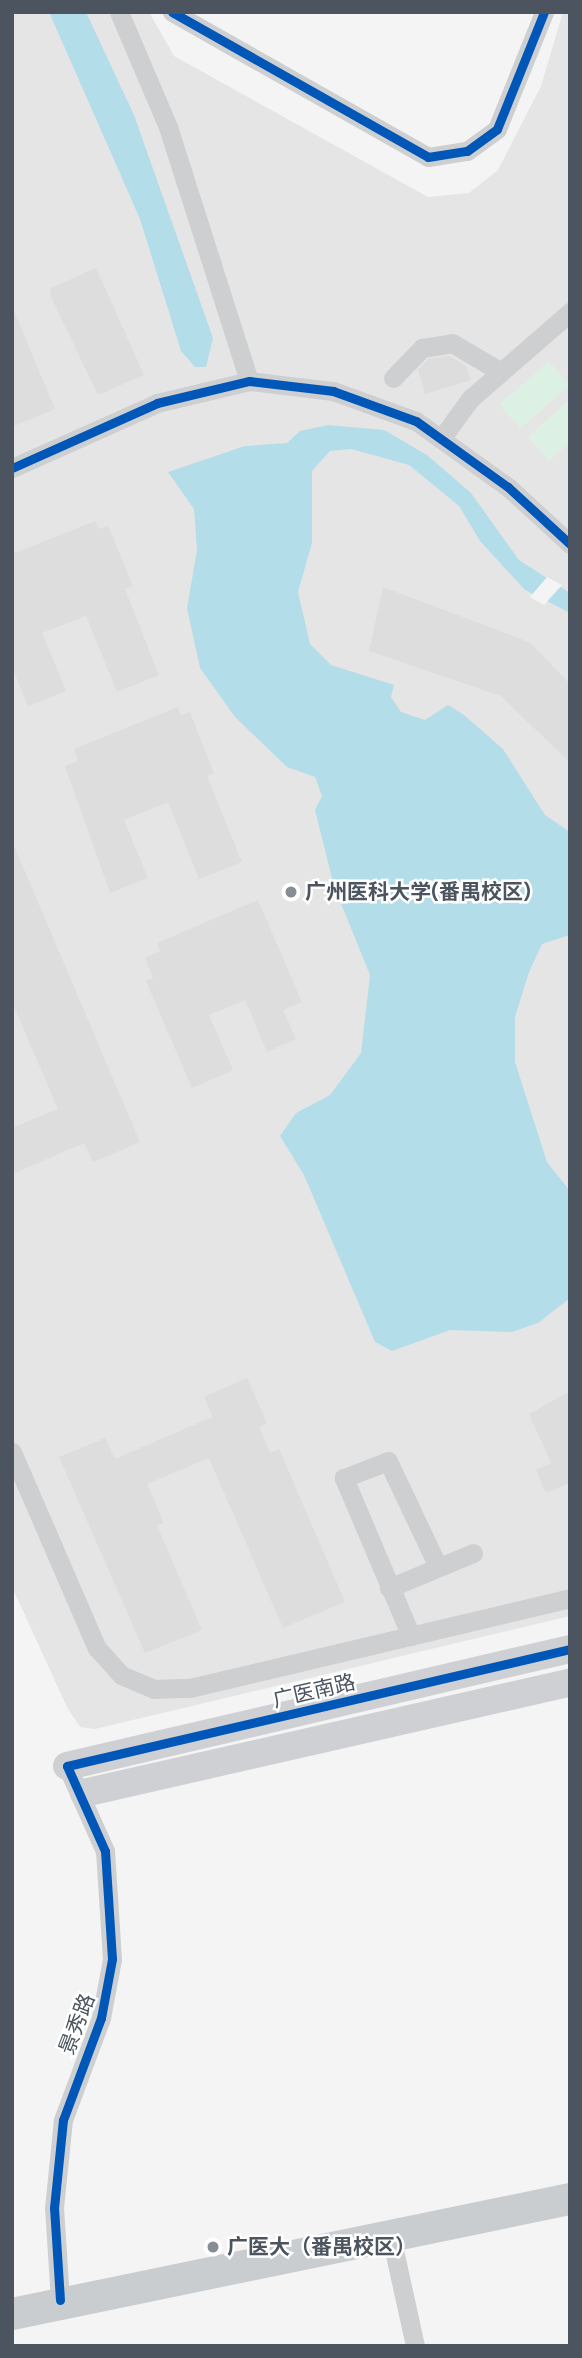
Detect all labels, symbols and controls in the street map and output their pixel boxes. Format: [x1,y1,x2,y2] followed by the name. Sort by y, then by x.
[305,879,531,905] place label: 广州医科大学(番禺校区)
[283,884,299,900] marker: 广州医科大学(番禺校区)
[270,1669,358,1713] street label: 广医南路
[54,1990,100,2058] street label: 景秀路
[227,2234,416,2260] place label: 广医大（番禺校区）
[205,2239,221,2255] marker: 广医大（番禺校区）

